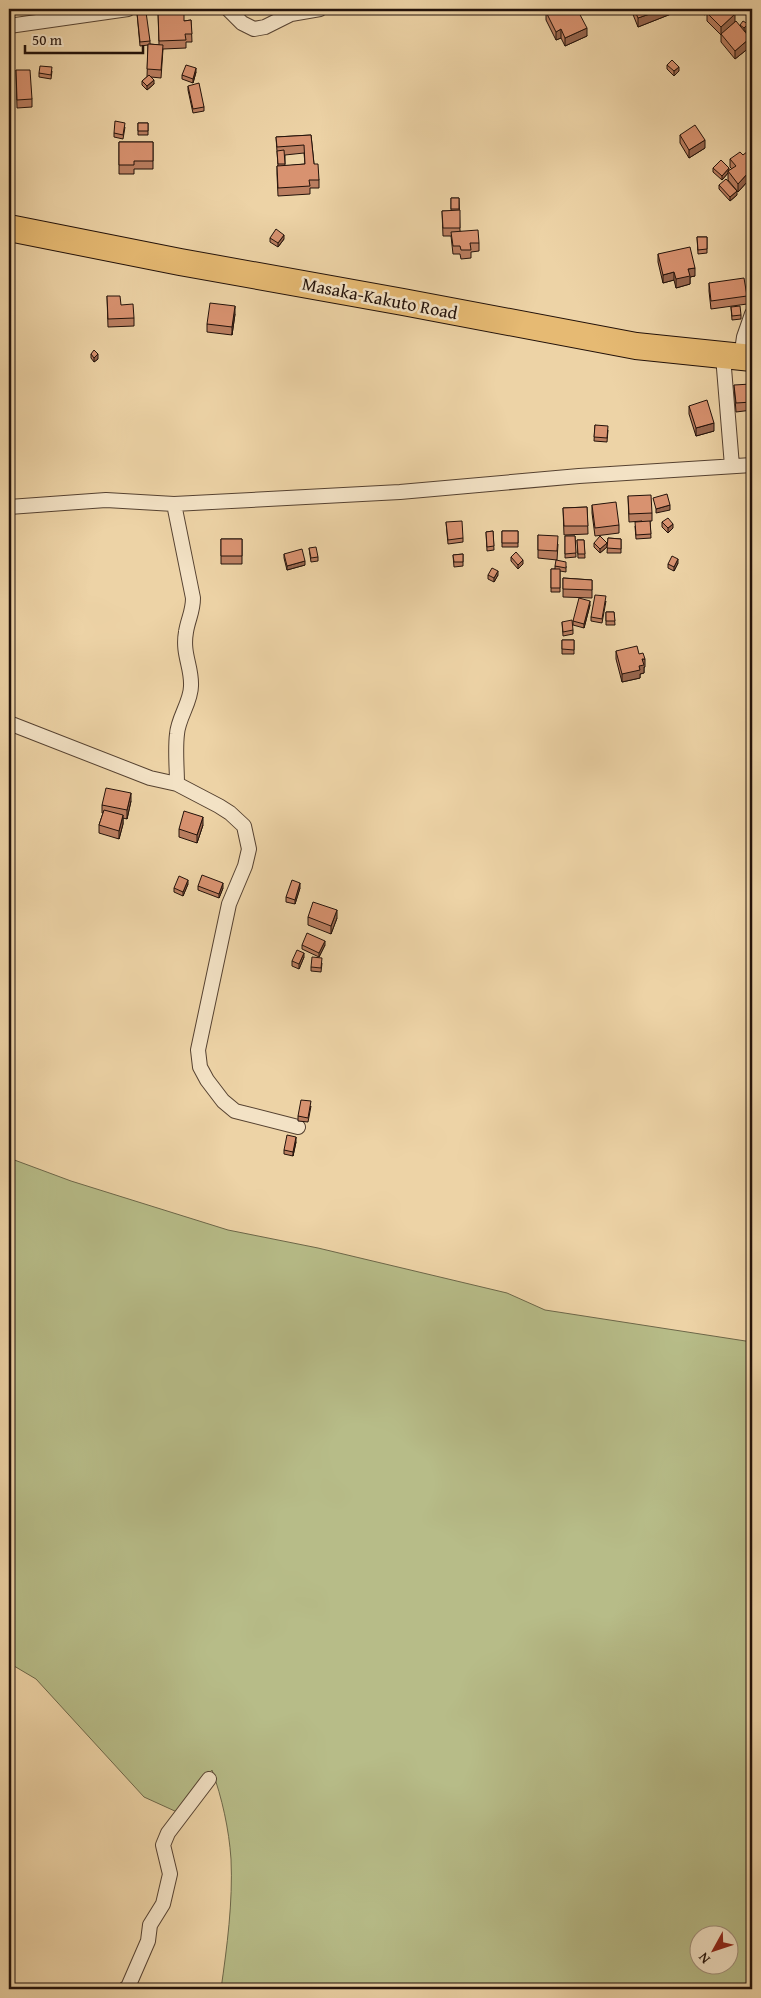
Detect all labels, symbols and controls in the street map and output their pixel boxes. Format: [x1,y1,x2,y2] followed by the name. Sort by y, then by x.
[25,22,142,54] scale bar
[32,29,63,50] text: 50 m
[300,270,460,326] street label: Masaka-Kakuto Road
[688,1926,738,1976] north arrow
[693,1948,715,1968] text: N

